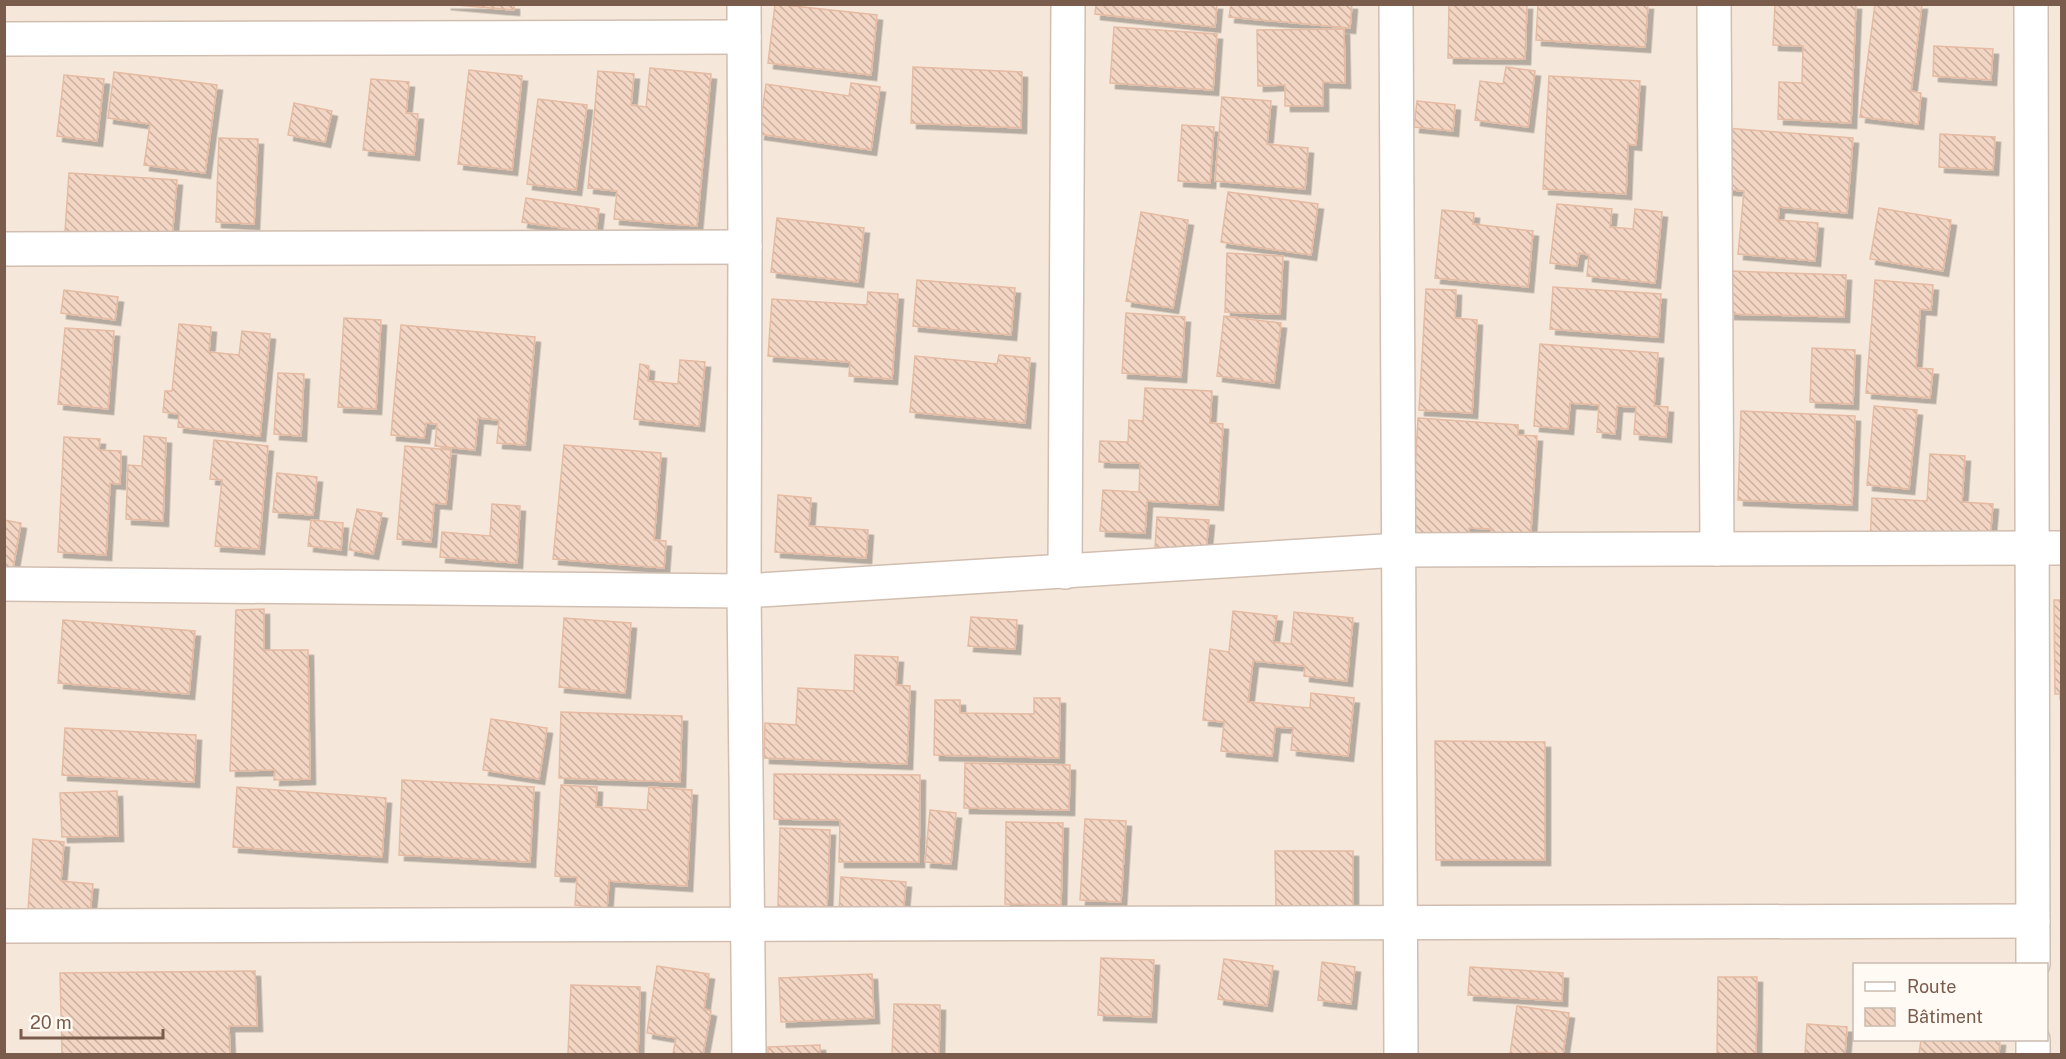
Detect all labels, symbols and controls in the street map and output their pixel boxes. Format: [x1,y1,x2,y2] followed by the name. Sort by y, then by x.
[1853,963,2048,1041] legend
[1907,976,1956,997] text: Route
[21,1002,164,1040] scale bar
[1907,1006,1983,1027] text: Bâtiment
[30,1012,72,1033] text: 20 m

